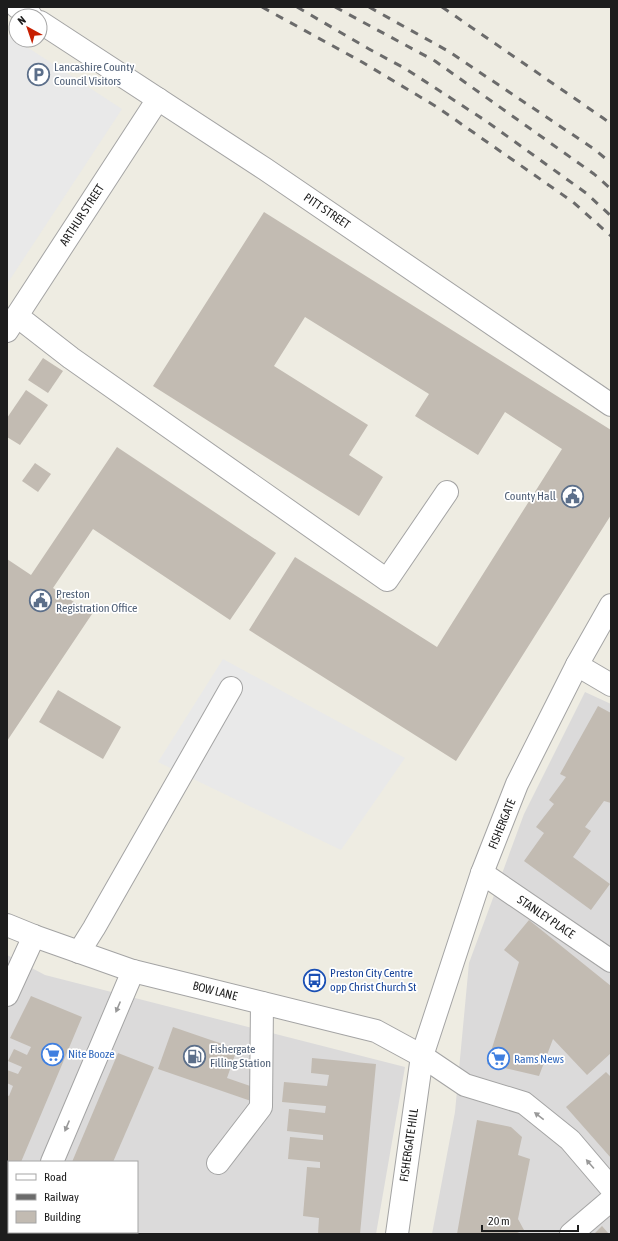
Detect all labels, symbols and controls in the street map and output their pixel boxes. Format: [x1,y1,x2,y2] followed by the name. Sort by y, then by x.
[8,8,48,48] north arrow
[15,14,28,27] text: N
[54,60,135,88] place label: Lancashire County Council Visitors
[25,61,51,87] parking icon: Lancashire County Council Visitors
[57,181,108,248] street label: ARTHUR STREET
[301,190,353,232] street label: PITT STREET
[559,483,585,509] public building icon: County Hall
[504,489,557,503] place label: County Hall
[56,587,137,615] place label: Preston Registration Office
[27,588,53,614] public building icon: Preston Registration Office
[486,797,518,851] street label: FISHERGATE
[515,893,577,941] street label: STANLEY PLACE
[330,966,417,994] place label: Preston City Centre opp Christ Church St
[302,967,328,993] bus stop icon: Preston City Centre opp Christ Church St
[191,979,239,1003] street label: BOW LANE
[115,1001,121,1012] one-way arrow
[39,1041,65,1067] supermarket icon: Nite Booze
[210,1042,271,1070] place label: Fishergate Filling Station
[182,1043,208,1069] fuel station icon: Fishergate Filling Station
[485,1046,511,1072] supermarket icon: Rams News
[68,1047,115,1061] place label: Nite Booze
[514,1052,564,1066] place label: Rams News
[397,1107,421,1183] street label: FISHERGATE HILL
[534,1111,545,1120] one-way arrow
[64,1121,70,1132] one-way arrow
[586,1159,595,1169] one-way arrow
[8,1161,138,1233] legend
[44,1170,67,1184] text: Road
[44,1190,79,1204] text: Railway
[482,1207,578,1233] scale bar
[44,1210,82,1224] text: Building
[488,1214,510,1228] text: 20 m

